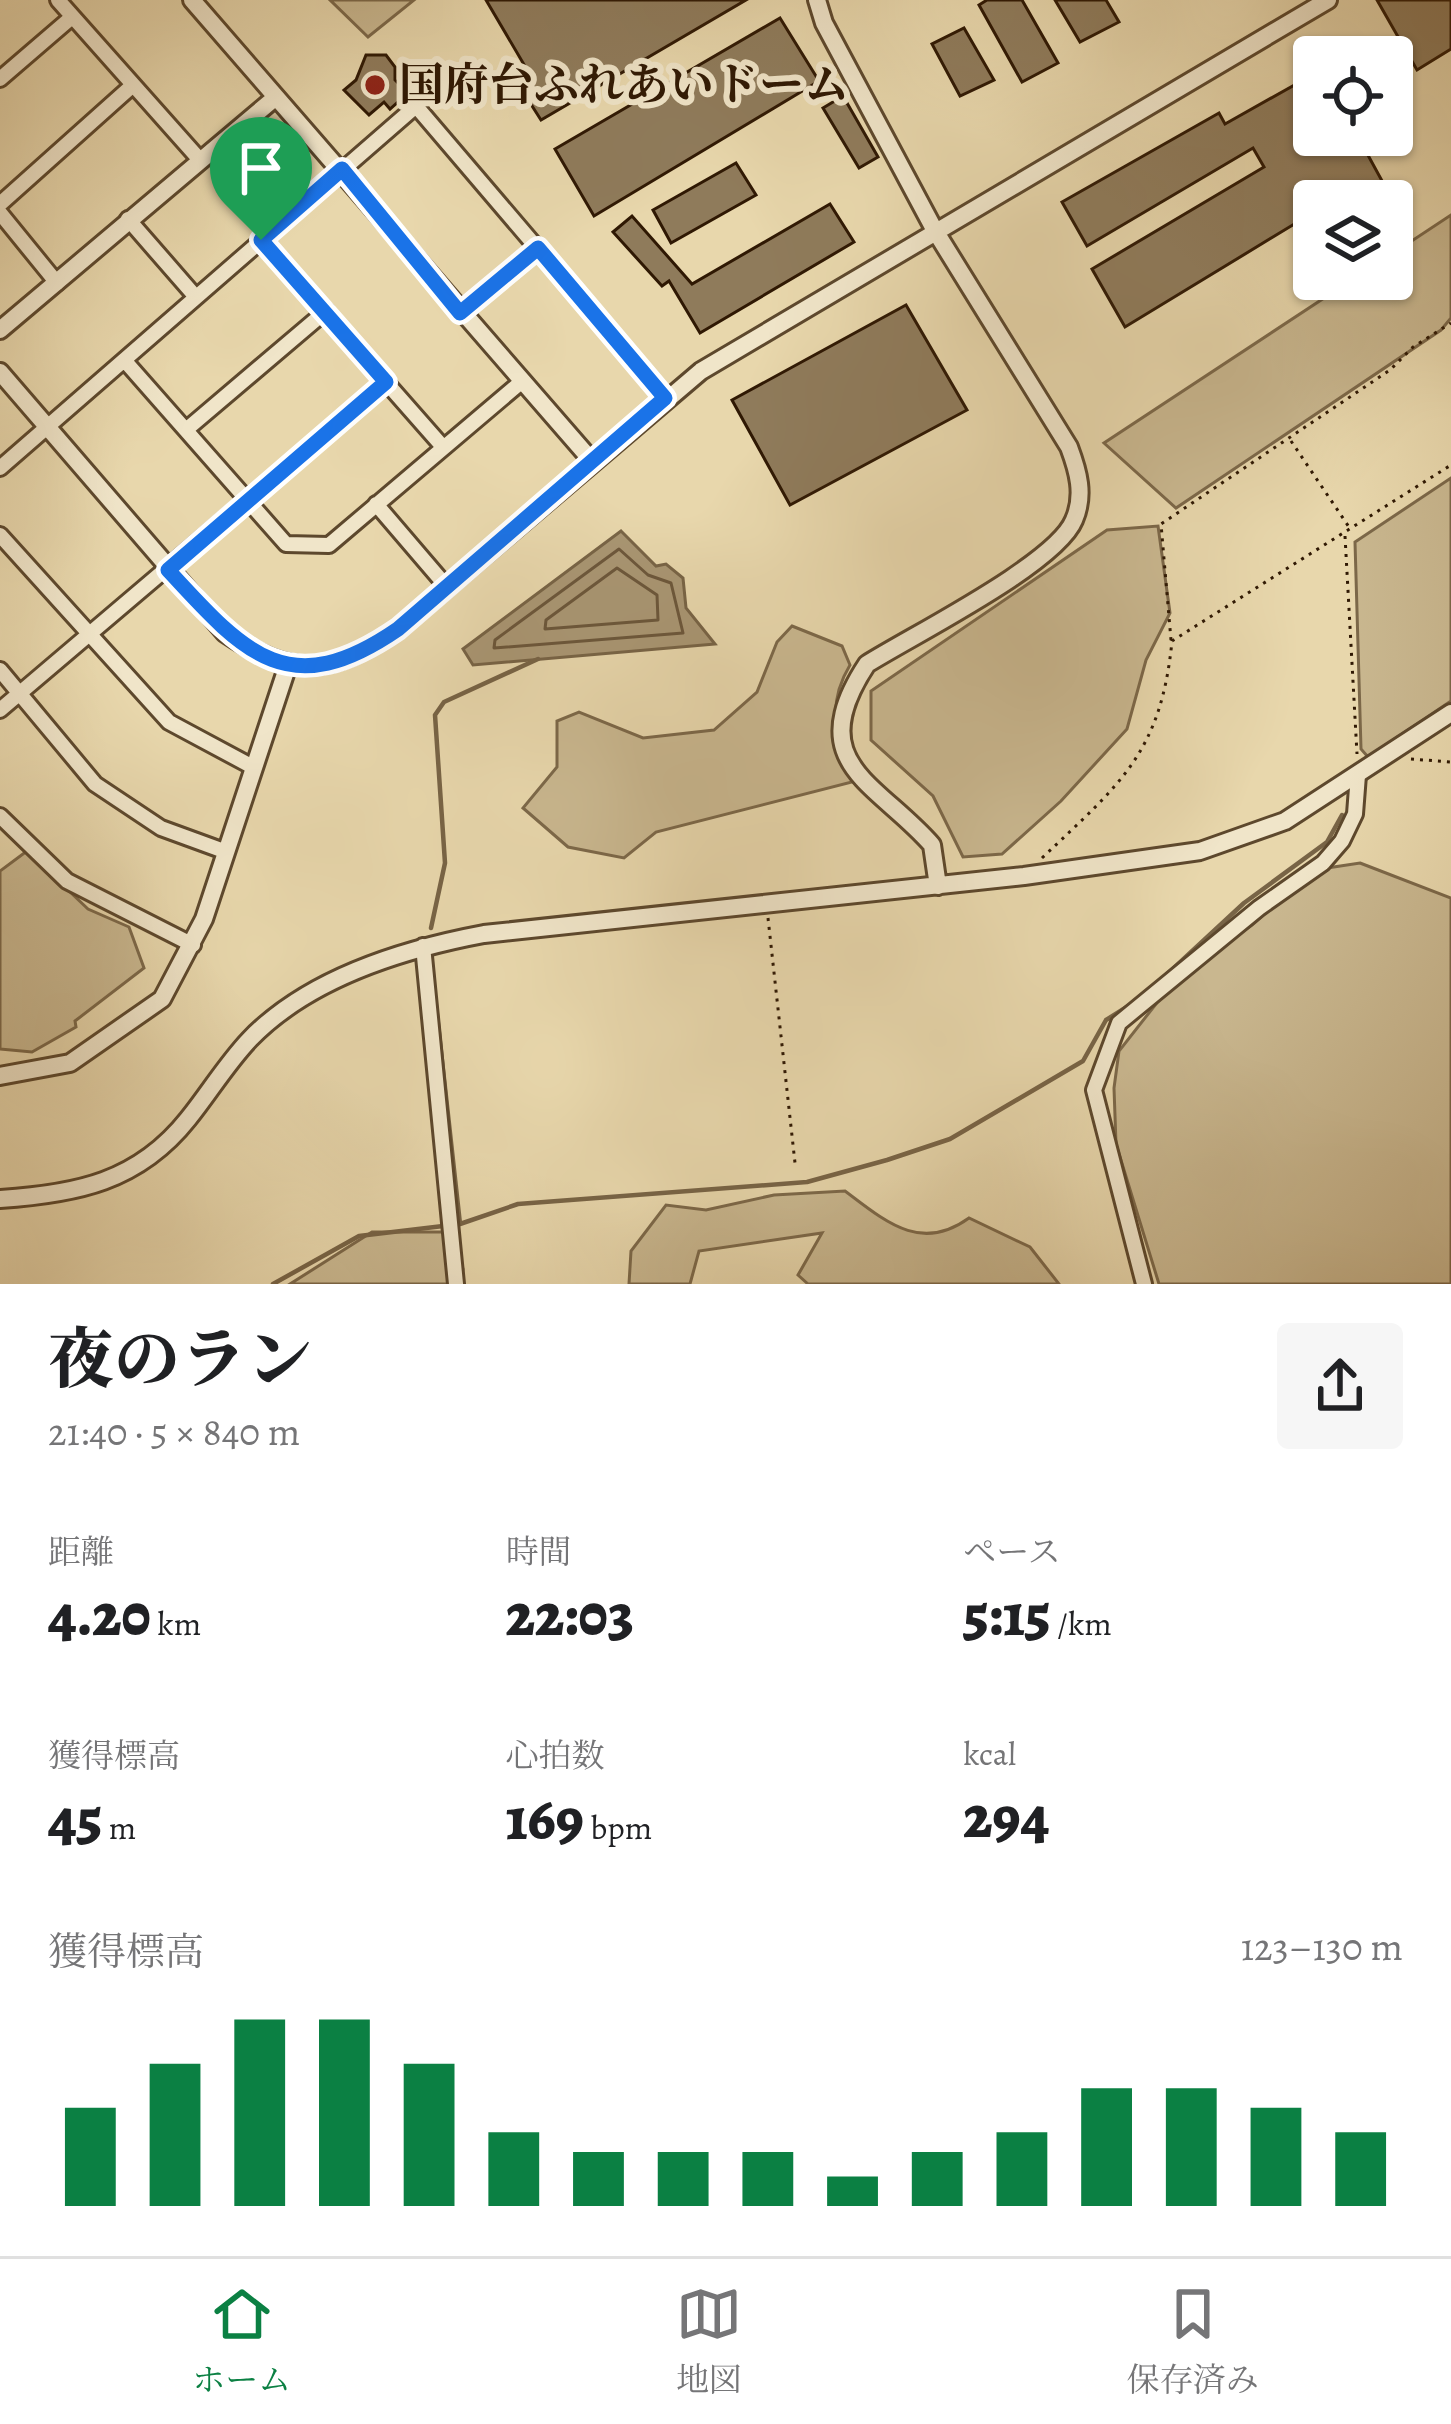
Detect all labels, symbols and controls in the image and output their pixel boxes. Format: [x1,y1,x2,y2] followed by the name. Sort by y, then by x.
[1293,36,1413,300] map controls
[1293,36,1413,156] button: locate
[399,54,849,116] place label: 国府台ふれあいドーム
[362,72,388,98] marker: 国府台ふれあいドーム
[210,117,312,240] pin
[228,135,294,201] icon: arrive
[1293,180,1413,300] button: layers
[48,1315,312,1405] text: 夜のラン
[1277,1323,1403,1449] button: share
[48,1405,300,1458] text: 21:40 · 5 × 840 m
[48,1529,114,1574] text: 距離
[506,1529,572,1574] text: 時間
[963,1529,1061,1574] text: ペース
[48,1574,151,1656] text: 4.20
[506,1574,634,1656] text: 22:03
[963,1574,1051,1656] text: 5:15
[151,1601,201,1646] text: km
[1051,1601,1112,1646] text: /km
[963,1731,1016,1776] text: kcal
[48,1733,180,1778] text: 獲得標高
[506,1733,605,1778] text: 心拍数
[963,1776,1049,1858] text: 294
[48,1778,102,1860] text: 45
[506,1778,584,1860] text: 169
[102,1805,136,1850] text: m
[584,1805,652,1850] text: bpm
[1241,1920,1403,1973] text: 123–130 m
[48,1925,204,1978] text: 獲得標高
[192,2281,291,2402] tab: ホーム
[676,2281,742,2402] tab: 地図
[1127,2281,1259,2402] tab: 保存済み

